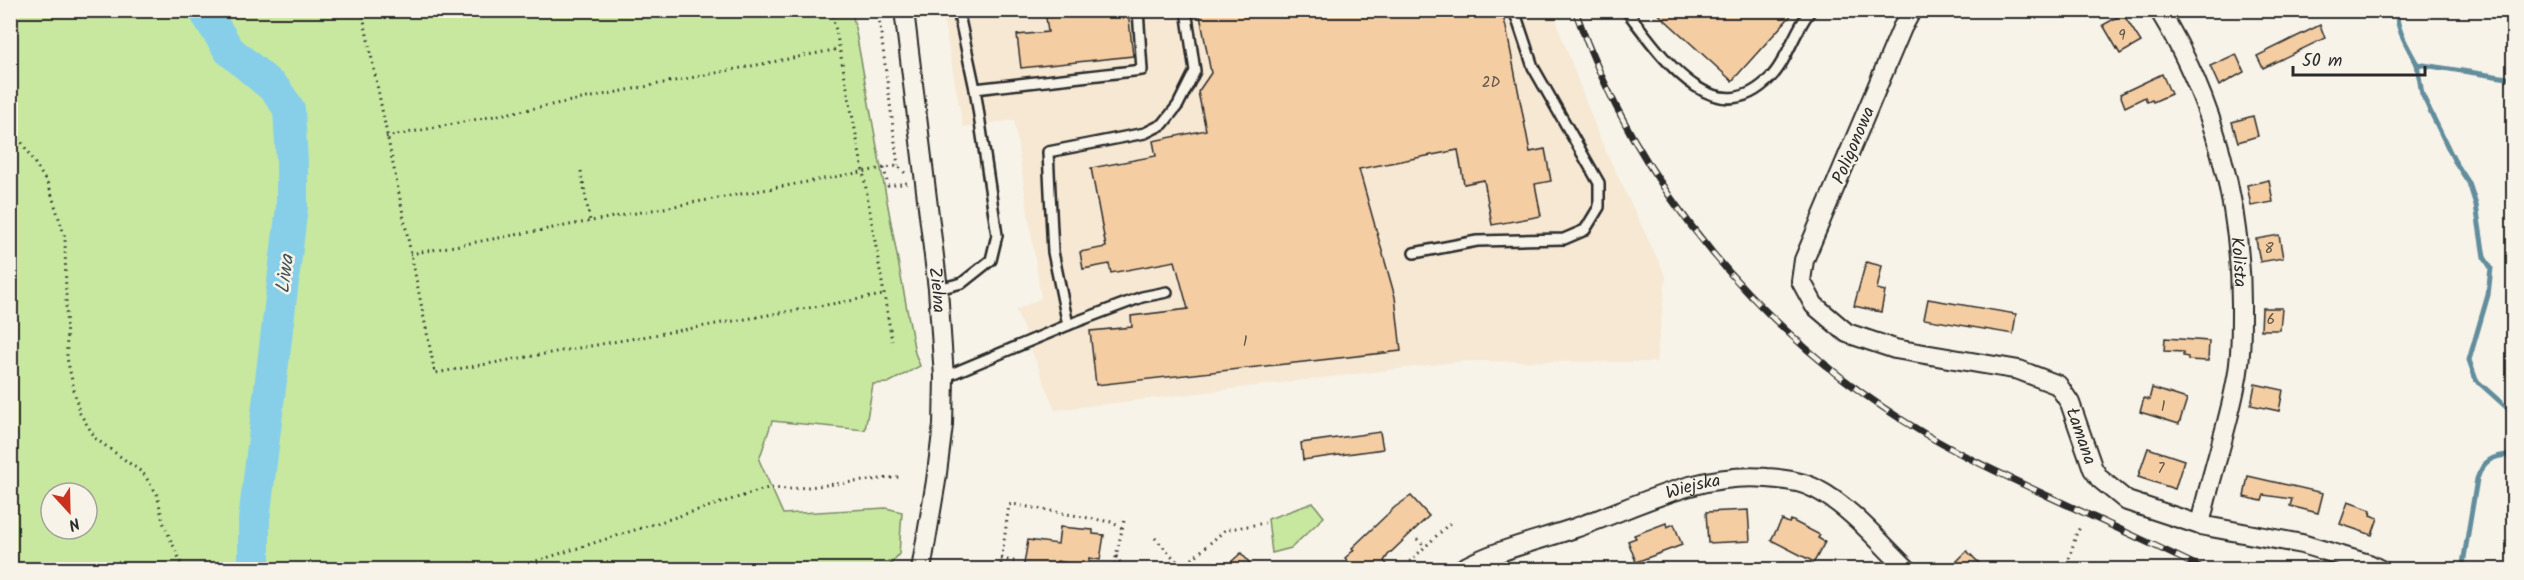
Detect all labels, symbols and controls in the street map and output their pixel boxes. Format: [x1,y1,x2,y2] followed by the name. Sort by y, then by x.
[2118,24,2126,48] house number: 9
[2293,39,2425,77] scale bar
[2302,47,2342,76] text: 50 m
[1482,71,1501,95] house number: 2D
[1825,102,1884,189] street label: Poligonowa
[2221,235,2254,288] street label: Kolista
[2264,237,2274,261] house number: 8
[268,252,304,295] water label: Liwa
[919,265,953,314] street label: Zielna
[2267,308,2275,332] house number: 6
[1243,330,1248,354] house number: 1
[2161,395,2166,419] house number: 1
[2057,404,2103,469] street label: Łamana
[2158,457,2166,481] house number: 7
[1662,467,1723,509] street label: Wiejska
[39,481,99,541] north arrow
[65,510,83,537] text: N

